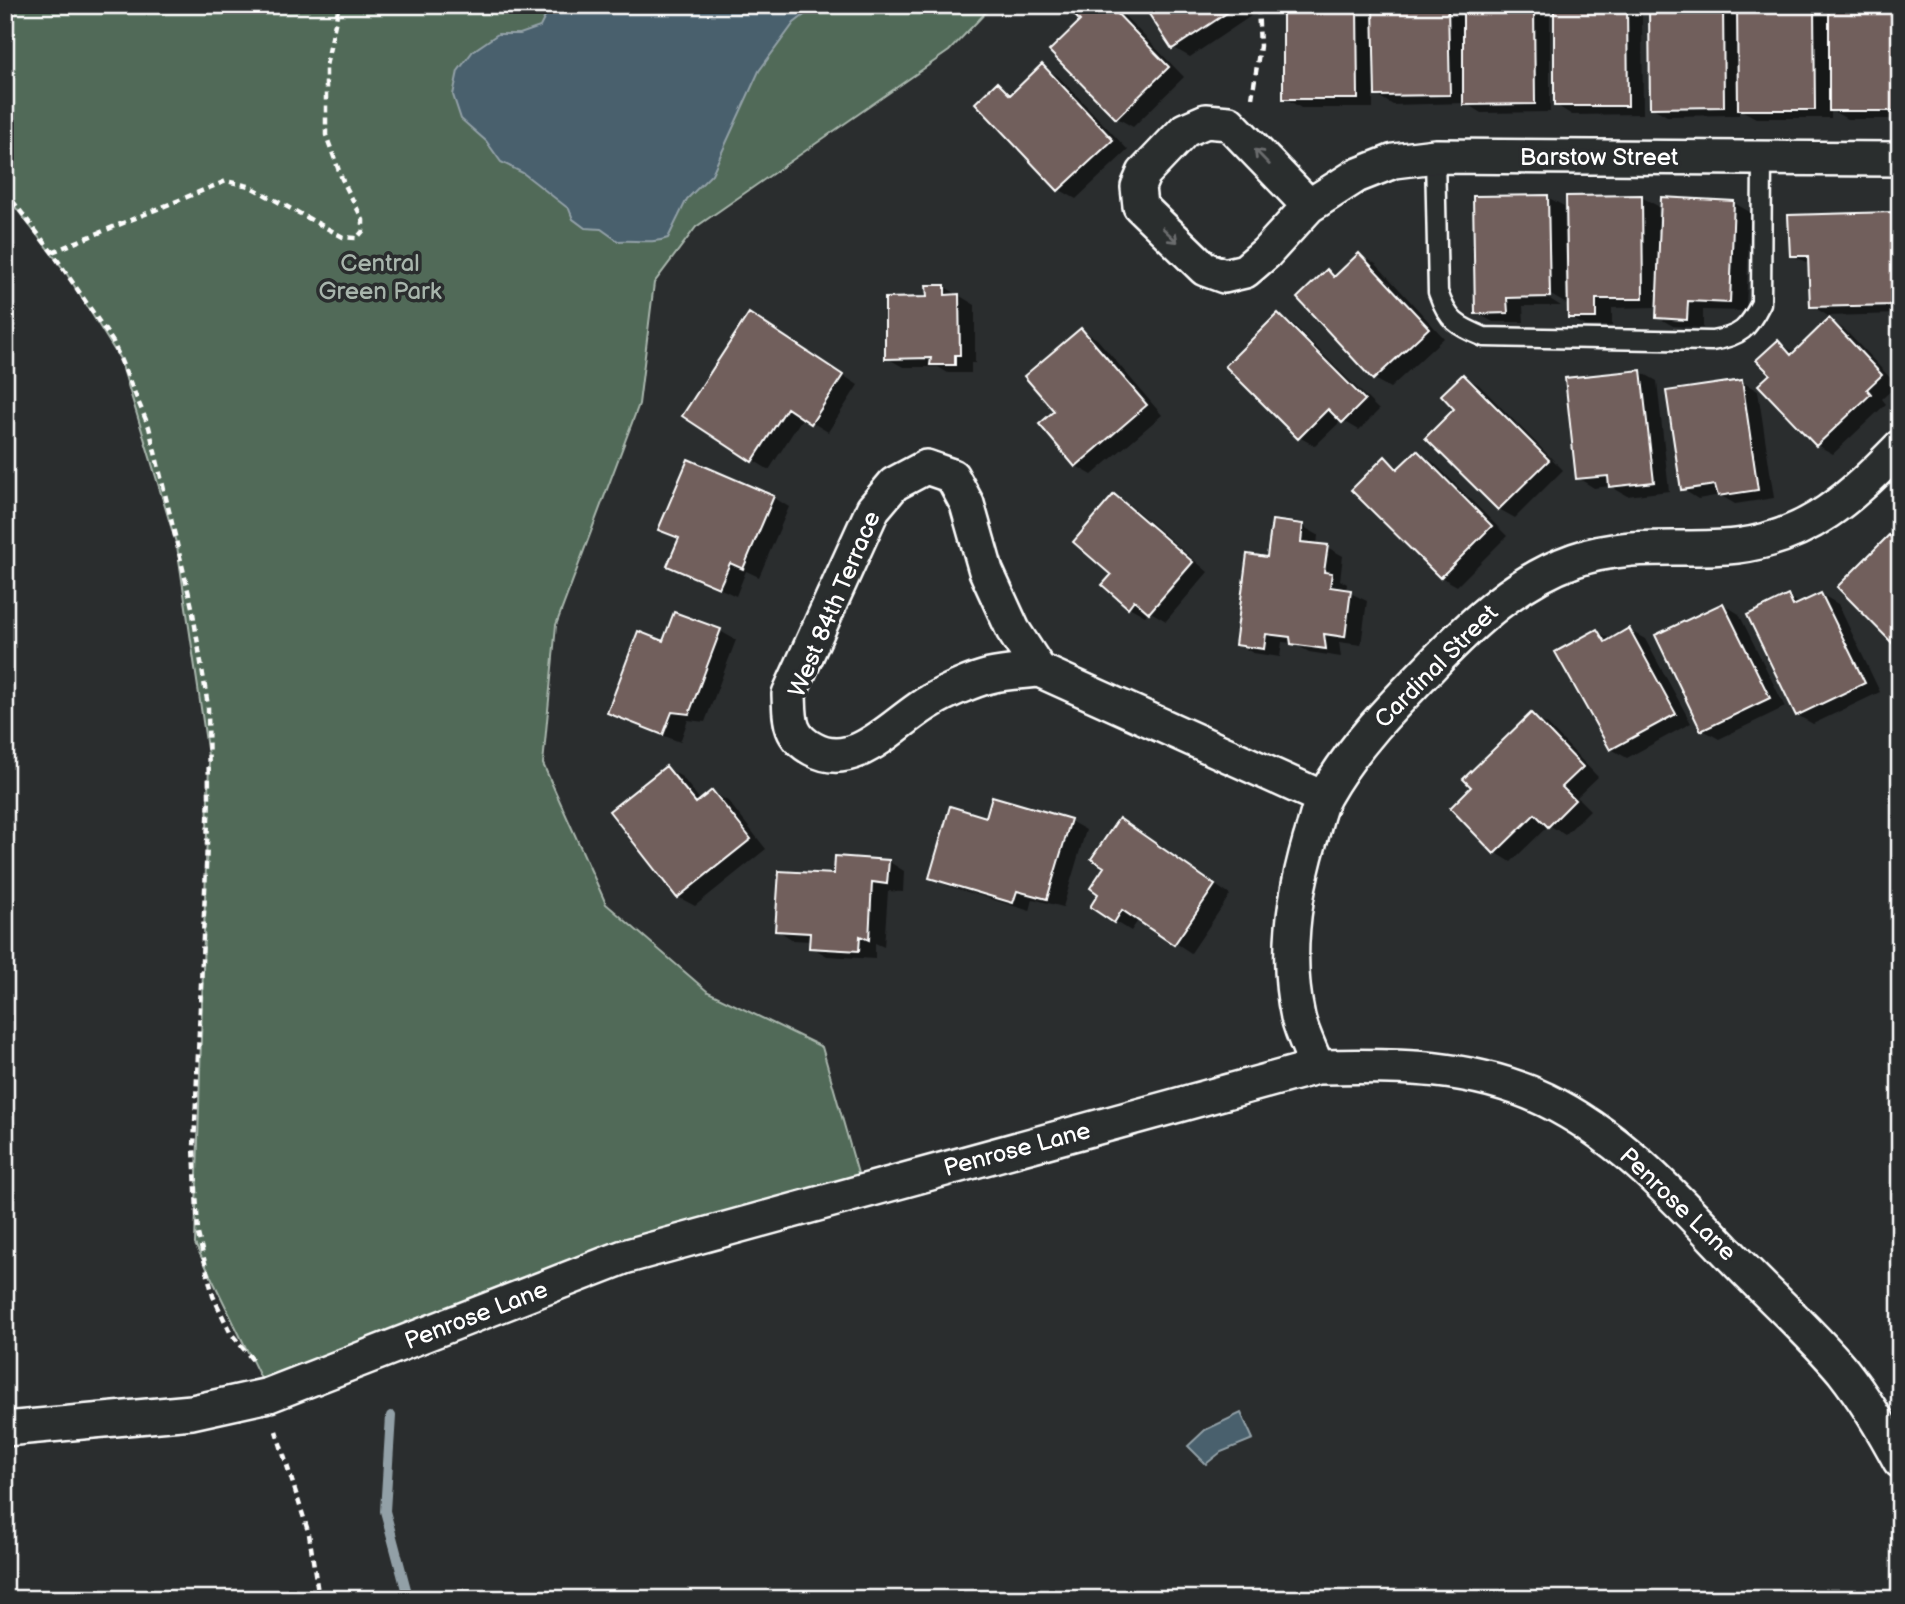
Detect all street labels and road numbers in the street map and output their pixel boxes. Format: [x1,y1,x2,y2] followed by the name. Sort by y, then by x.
[1520,143,1679,172] street label: Barstow Street
[782,507,887,701] street label: West 84th Terrace
[1369,598,1505,734] street label: Cardinal Street
[941,1116,1094,1183] street label: Penrose Lane
[1613,1142,1742,1267] street label: Penrose Lane
[401,1275,552,1356] street label: Penrose Lane

